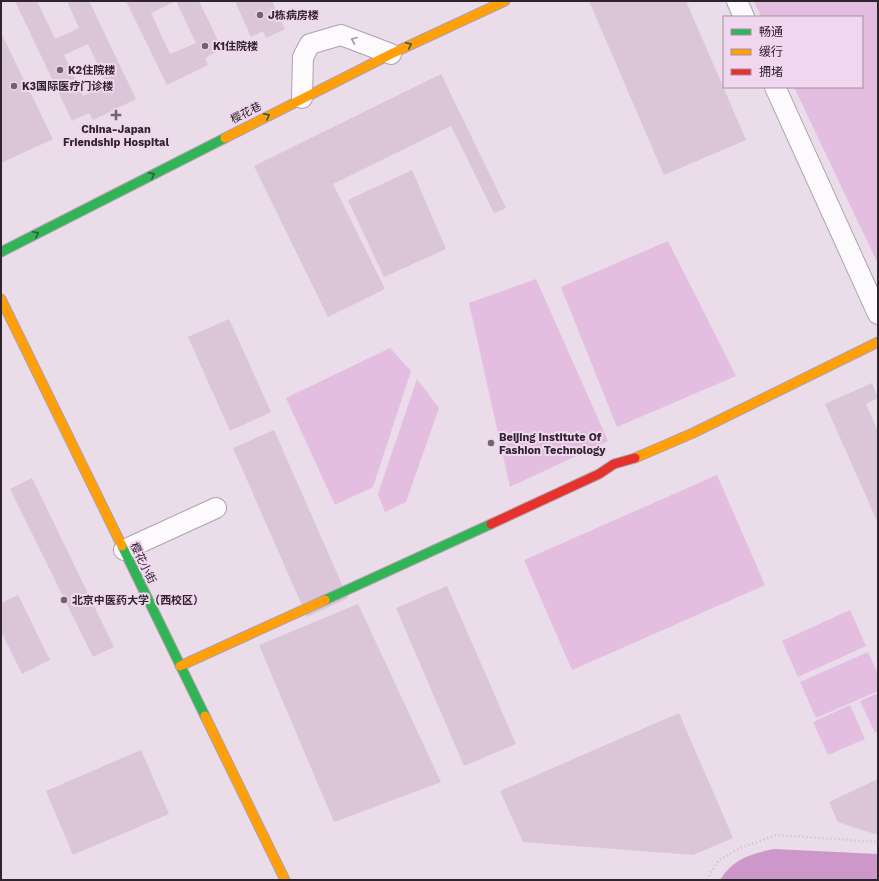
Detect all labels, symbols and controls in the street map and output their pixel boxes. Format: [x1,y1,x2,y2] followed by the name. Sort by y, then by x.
[268,9,319,22] place label: J栋病房楼
[255,10,265,20] marker: J栋病房楼
[723,16,863,88] legend
[759,25,783,39] text: 畅通
[351,37,358,45] one-way arrow
[213,40,258,53] place label: K1住院楼
[200,41,210,51] marker: K1住院楼
[405,42,412,50] one-way arrow
[759,45,783,59] text: 缓行
[68,64,115,77] place label: K2住院楼
[55,65,65,75] marker: K2住院楼
[759,65,783,79] text: 拥堵
[22,80,113,93] place label: K3国际医疗门诊楼
[9,81,19,91] marker: K3国际医疗门诊楼
[228,100,264,126] street label: 樱花巷
[110,109,122,121] marker: China-Japan Friendship Hospital
[263,113,271,121] one-way arrow
[63,123,169,149] place label: China-Japan Friendship Hospital
[147,172,155,180] one-way arrow
[31,232,39,239] one-way arrow
[499,431,606,457] place label: Beijing Institute Of Fashion Technology
[486,438,496,448] marker: Beijing Institute Of Fashion Technology
[128,540,158,586] street label: 樱花小街
[72,594,204,607] place label: 北京中医药大学（西校区）
[59,595,69,605] marker: 北京中医药大学（西校区）

